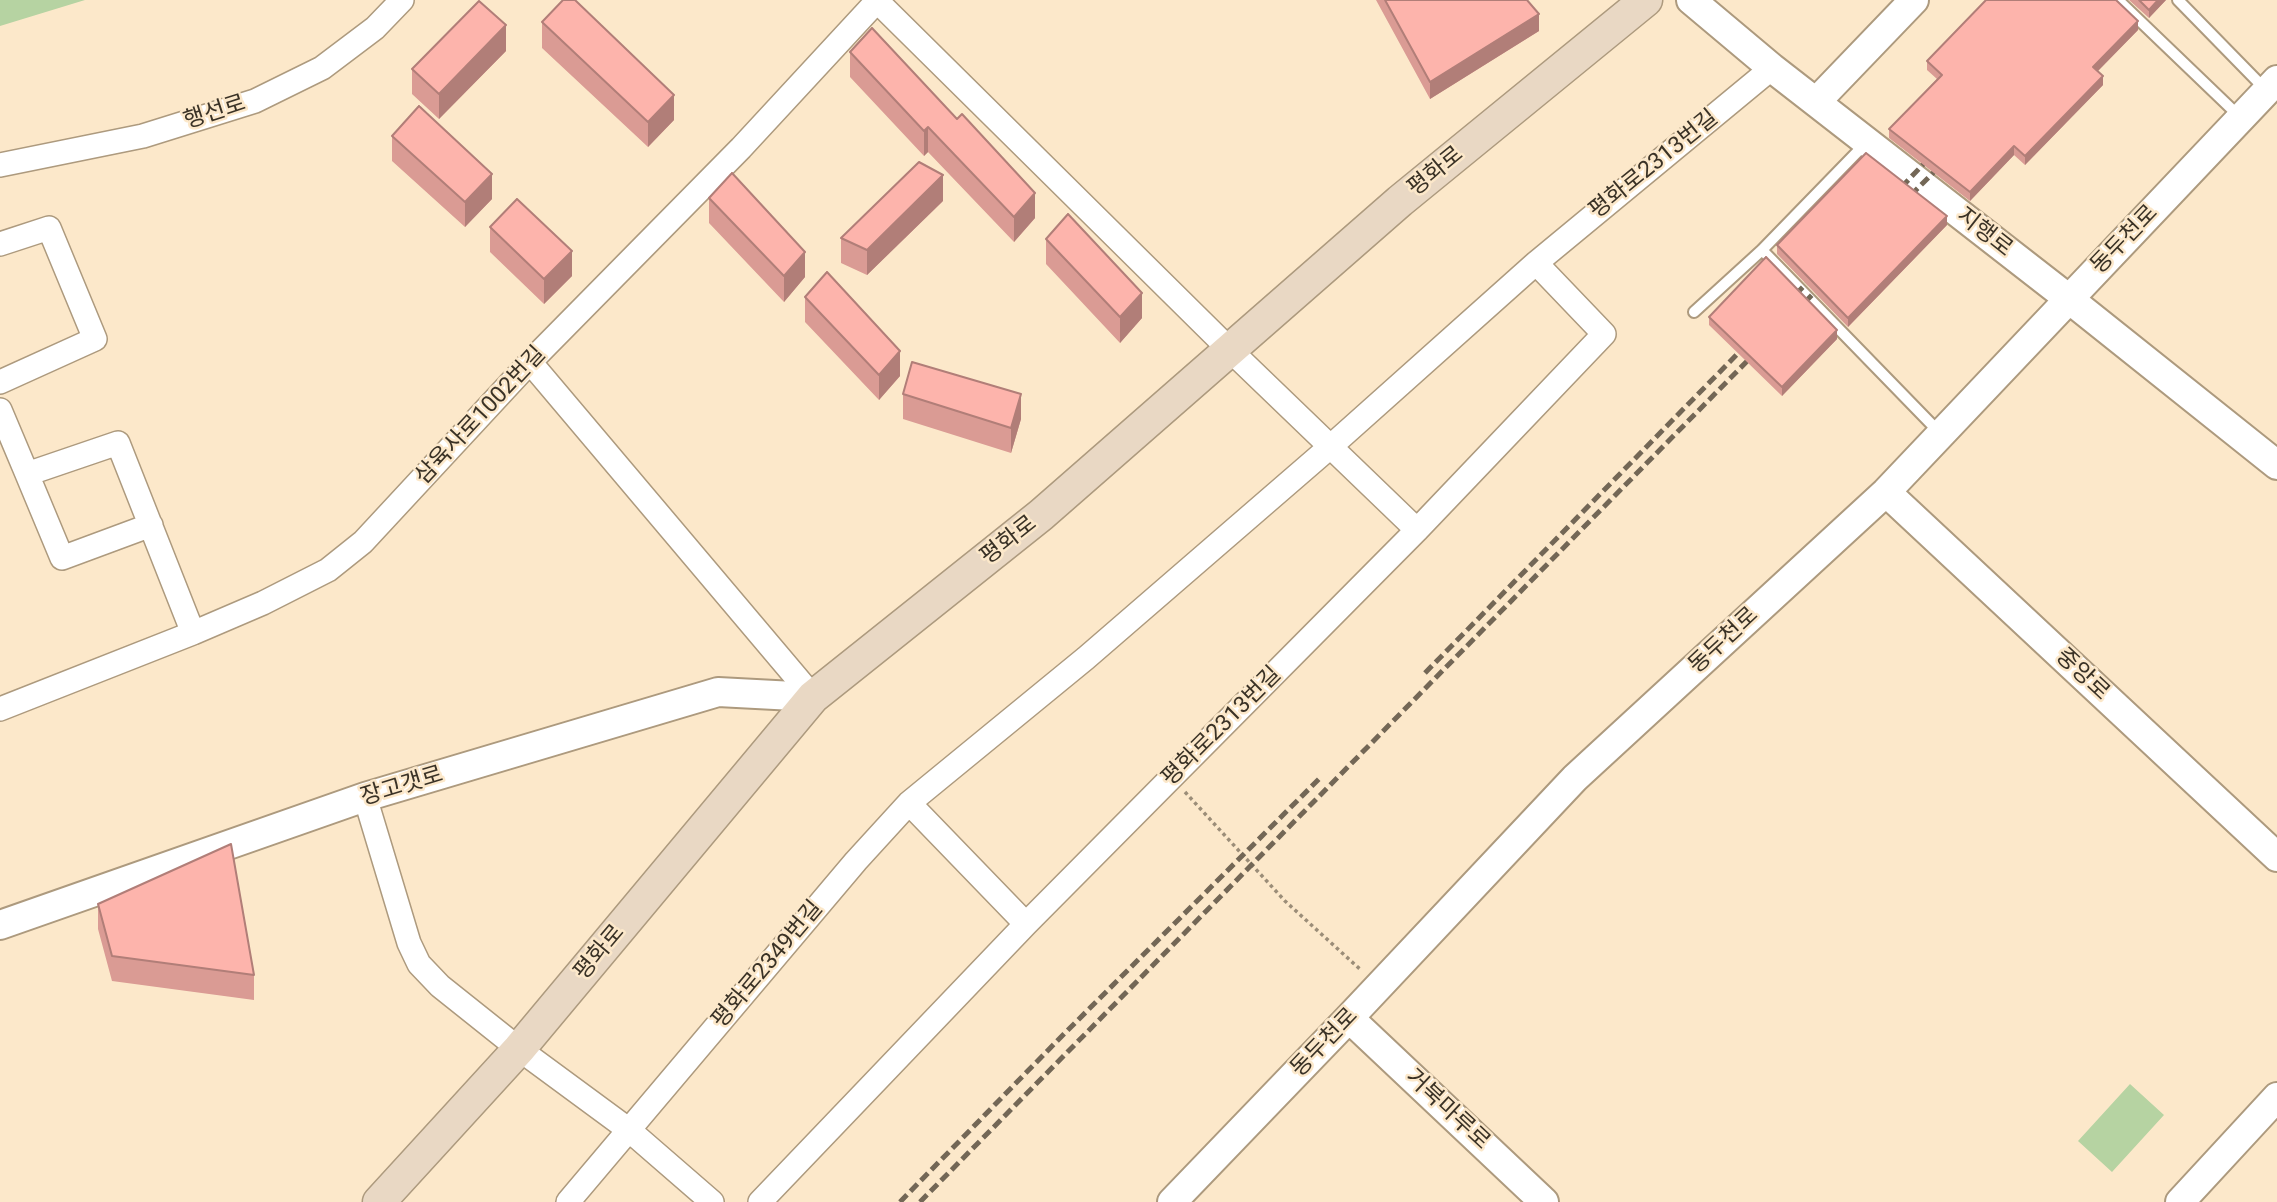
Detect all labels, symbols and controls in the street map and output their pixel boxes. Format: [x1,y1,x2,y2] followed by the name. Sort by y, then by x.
[181,90,249,136] street label: 행선로
[1584,105,1724,225] street label: 평화로2313번길
[1403,141,1469,203] street label: 평화로
[2086,200,2164,280] street label: 동두천로
[1950,203,2018,263] street label: 지행로
[410,341,552,491] street label: 삼육사로1002번길
[975,511,1043,571] street label: 평화로
[1684,602,1764,680] street label: 동두천로
[2049,643,2115,707] street label: 중앙로
[1157,662,1287,792] street label: 평화로2313번길
[357,761,447,813] street label: 장고갯로
[707,896,829,1034] street label: 평화로2349번길
[569,920,631,986] street label: 평화로
[1286,1003,1364,1083] street label: 동두천로
[1399,1064,1495,1156] street label: 거북마루로

